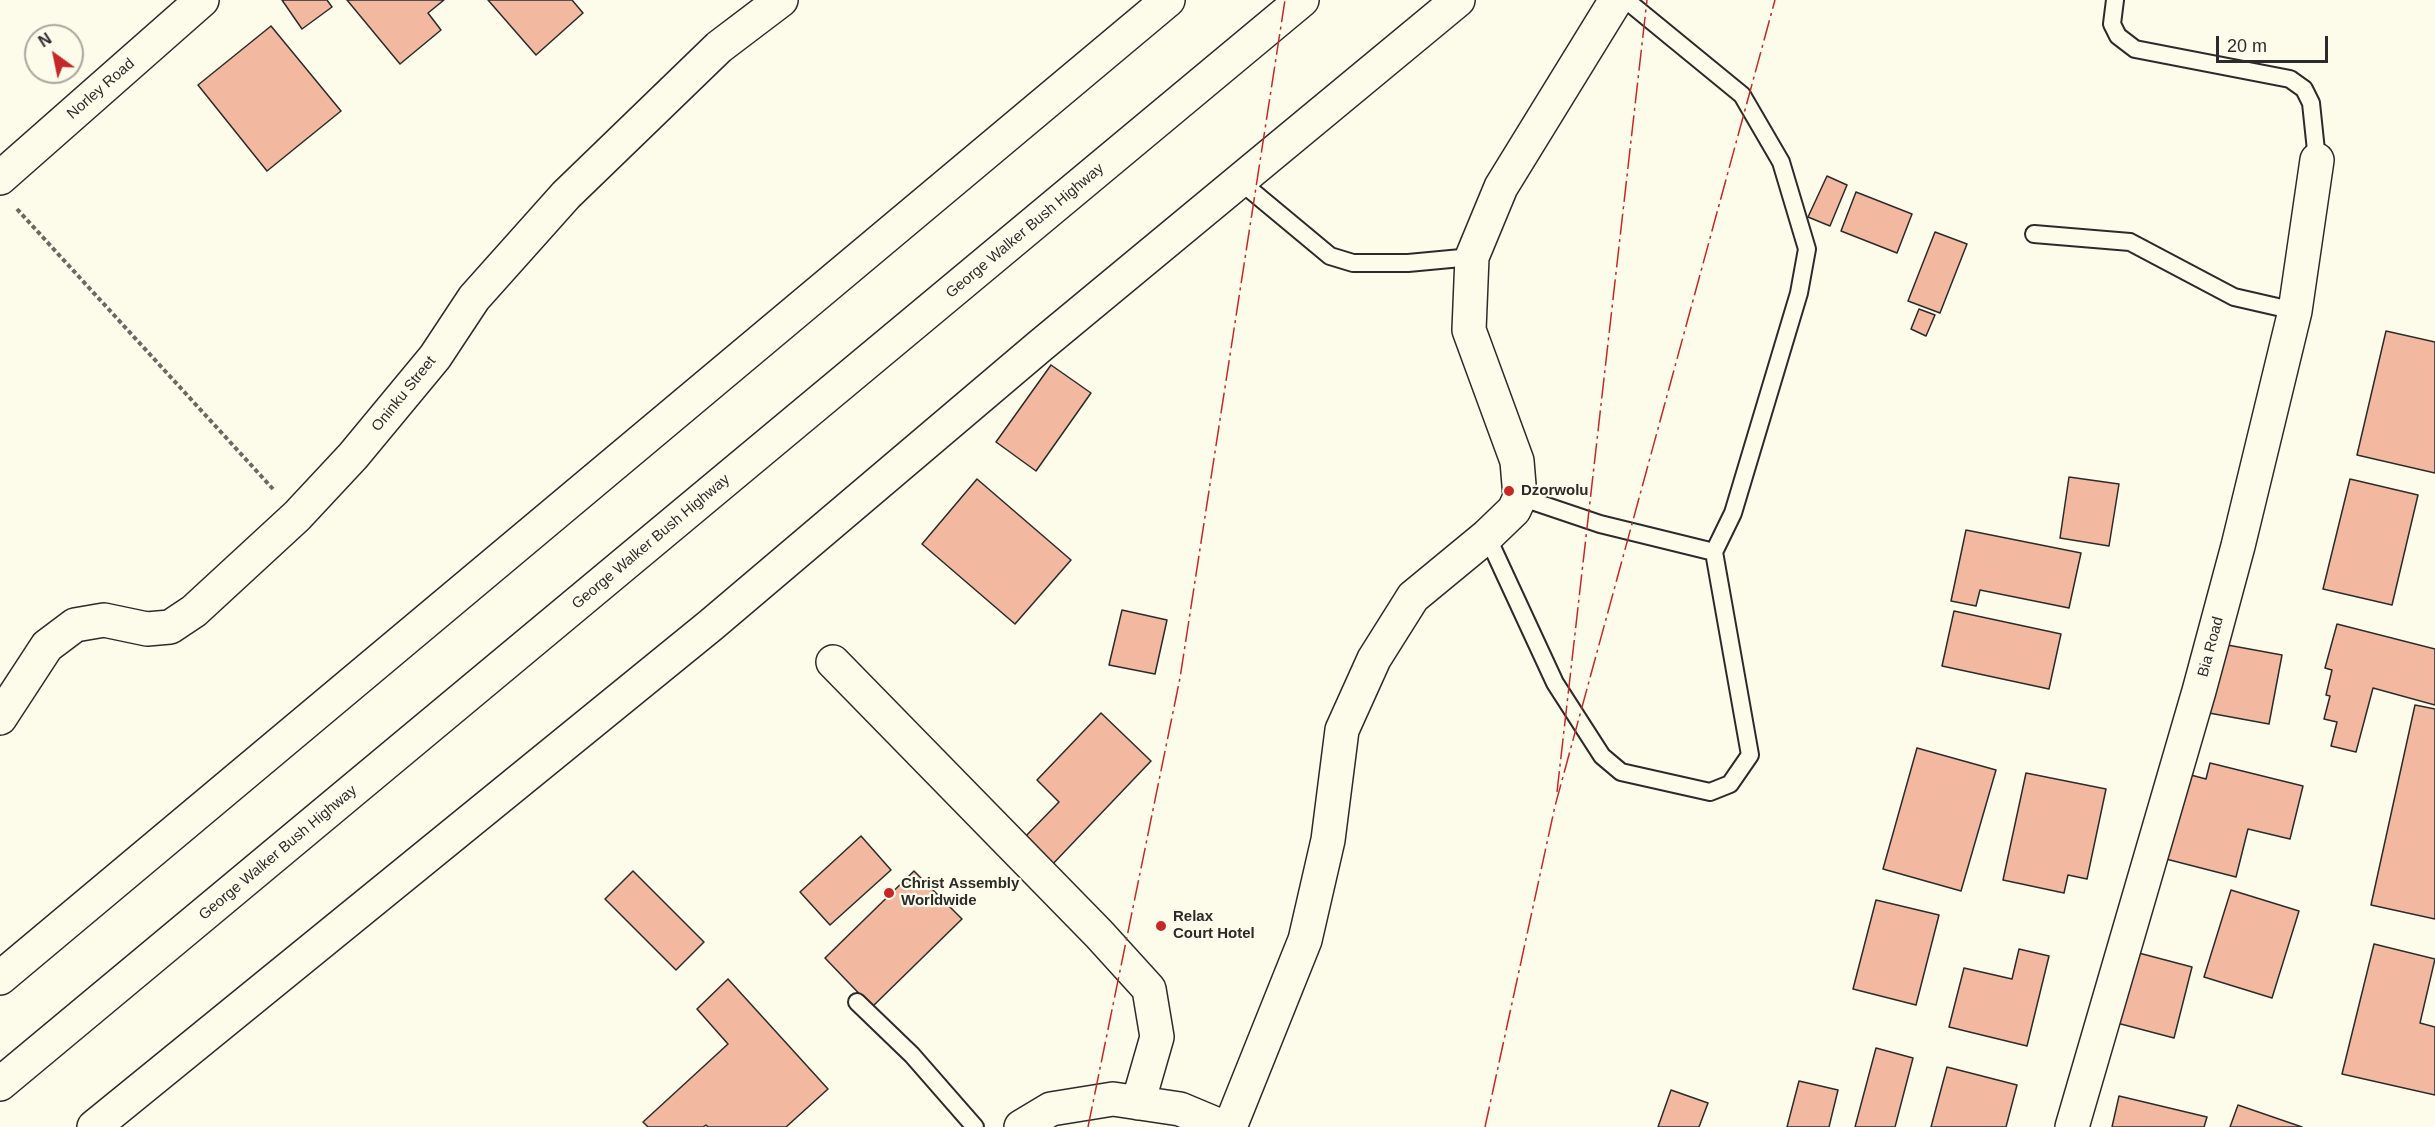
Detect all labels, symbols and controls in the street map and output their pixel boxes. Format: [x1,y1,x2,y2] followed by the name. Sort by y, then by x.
[24,24,84,84] north arrow
[2219,24,2332,62] scale bar
[36,30,54,50] text: N
[2227,36,2267,56] text: 20 m
[64,55,138,123] street label: Norley Road
[942,160,1108,302] street label: George Walker Bush Highway
[368,353,440,435] street label: Oninku Street
[568,471,734,613] street label: George Walker Bush Highway
[1521,482,1588,500] place label: Dzorwolu
[1502,484,1516,498] marker: Dzorwolu
[2194,615,2228,679] street label: Bia Road
[195,782,361,924] street label: George Walker Bush Highway
[901,875,1019,910] place label: Christ Assembly Worldwide
[882,886,896,900] marker: Christ Assembly Worldwide
[1173,908,1255,943] place label: Relax Court Hotel
[1154,919,1168,933] marker: Relax Court Hotel

